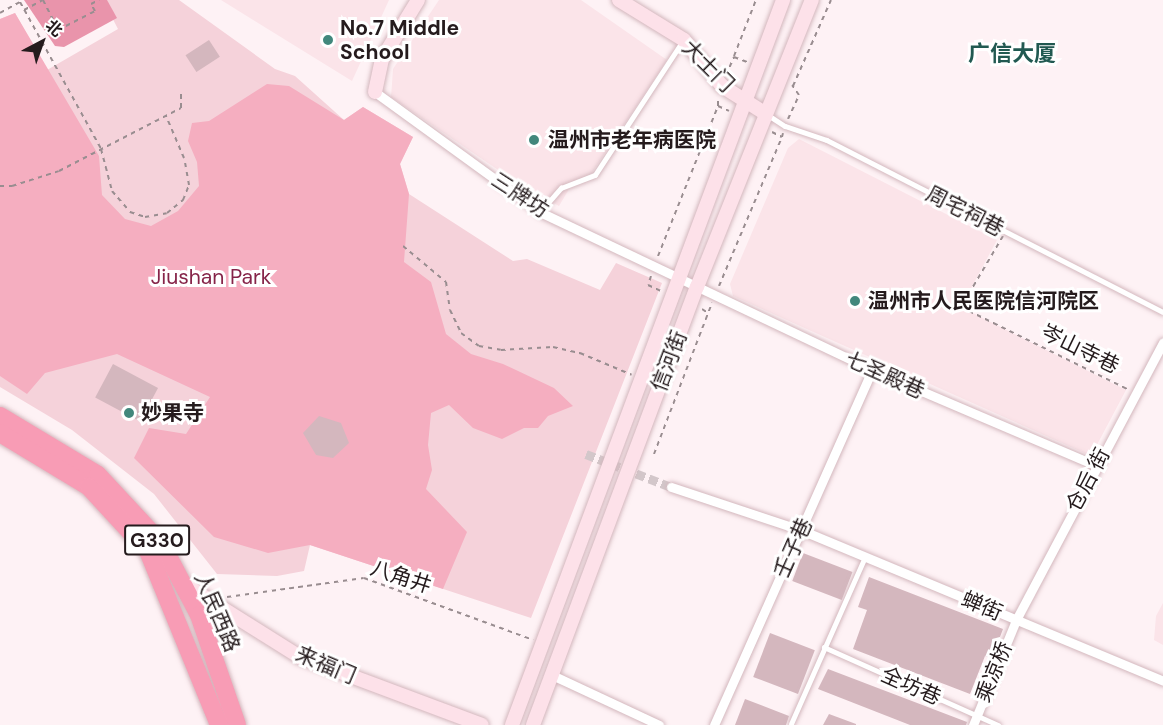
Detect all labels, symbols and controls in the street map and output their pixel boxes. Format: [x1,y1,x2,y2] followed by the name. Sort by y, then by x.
[12,12,72,72] north arrow
[41,15,67,41] text: 北
[340,15,459,65] place label: No.7 Middle School
[321,33,335,47] marker: No.7 Middle School
[677,35,739,97] street label: 大士门
[968,41,1056,67] district label: 广信大厦
[548,127,716,153] place label: 温州市老年病医院
[525,131,543,149] marker: 温州市老年病医院
[487,167,553,223] street label: 三牌坊
[922,181,1008,241] street label: 周宅祠巷
[151,264,271,290] park label: Jiushan Park
[868,288,1099,314] place label: 温州市人民医院信河院区
[846,292,864,310] marker: 温州市人民医院信河院区
[1037,319,1123,379] street label: 岑山寺巷
[646,327,692,395] street label: 信河街
[842,346,928,404] street label: 七圣殿巷
[141,400,204,426] place label: 妙果寺
[122,406,136,420] marker: 妙果寺
[1061,444,1115,516] street label: 仓后 街
[769,514,817,582] street label: 壬子巷
[124,523,190,557] road number: G330
[367,555,435,599] street label: 八角井
[189,568,245,656] street label: 人民西路
[958,586,1006,626] street label: 蝉街
[971,638,1017,706] street label: 乘凉桥
[292,641,360,689] street label: 来福门
[877,662,945,710] street label: 全坊巷

